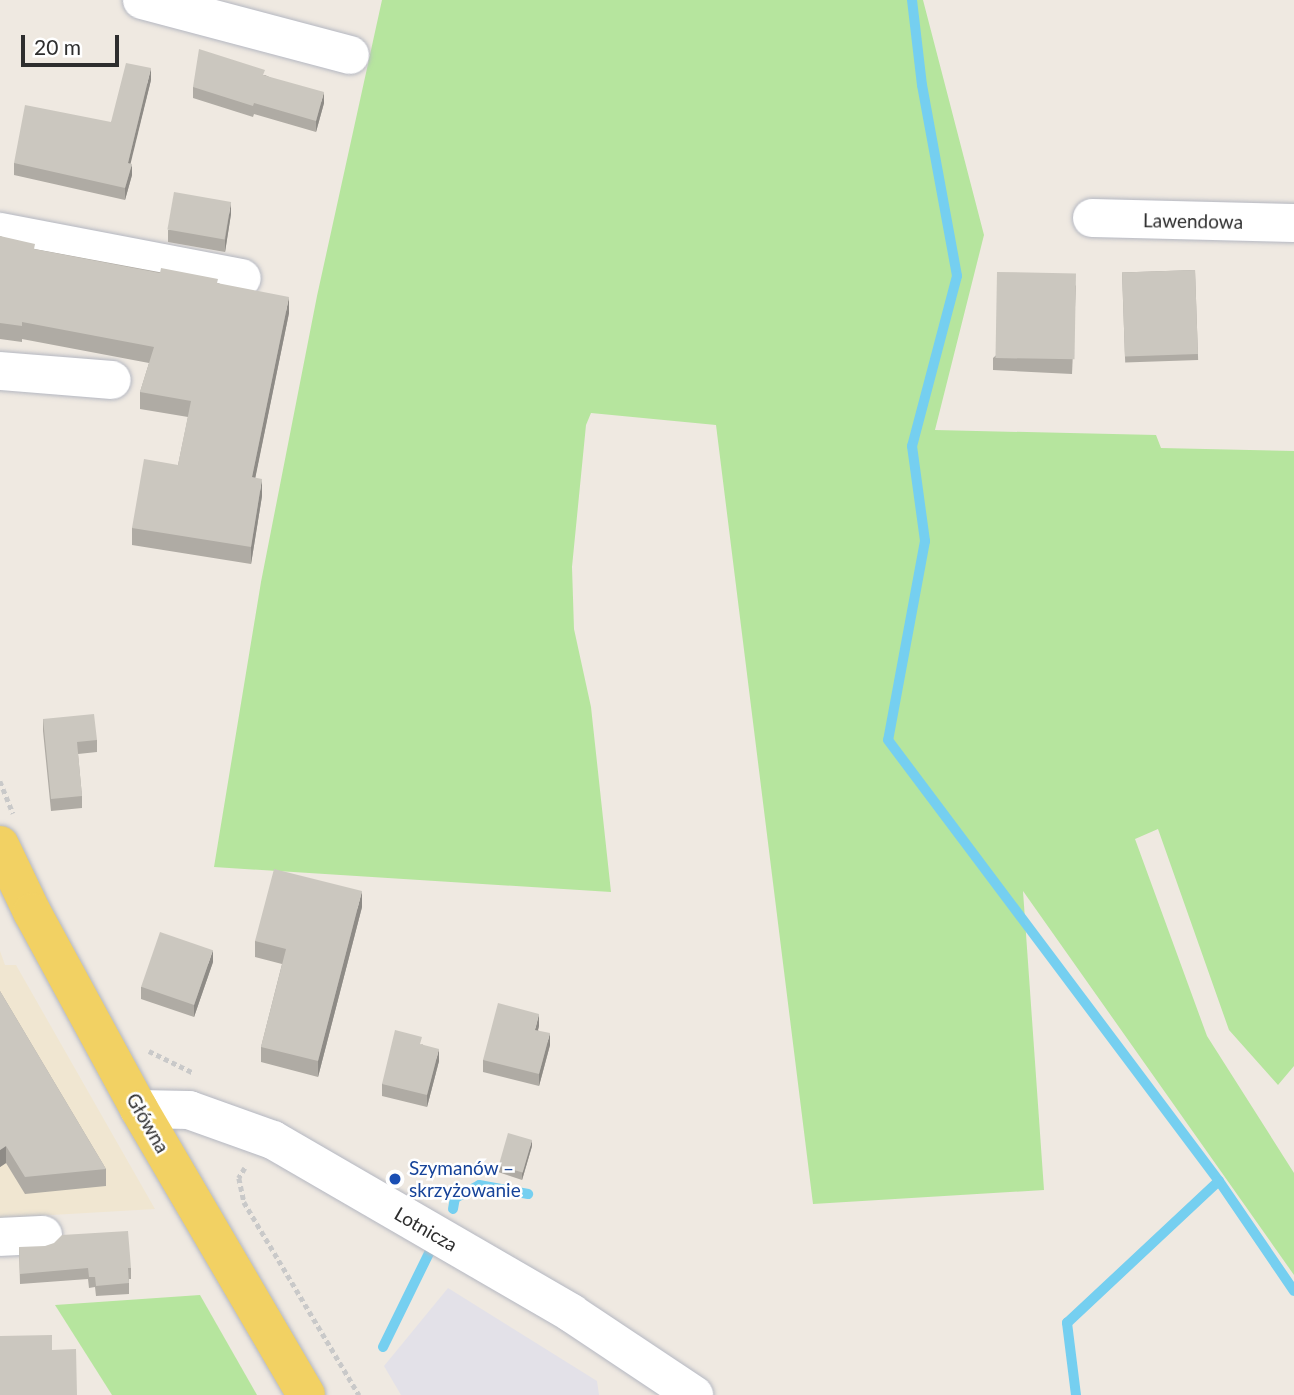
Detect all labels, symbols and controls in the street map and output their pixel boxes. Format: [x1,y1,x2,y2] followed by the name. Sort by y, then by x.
[24,21,122,65] scale bar
[34,34,81,59] text: 20 m
[1143,209,1243,233] street label: Lawendowa
[122,1089,174,1157] street label: Główna
[409,1157,521,1201] place label: Szymanów – skrzyżowanie
[387,1171,403,1187] marker: Szymanów – skrzyżowanie
[391,1202,461,1256] street label: Lotnicza

